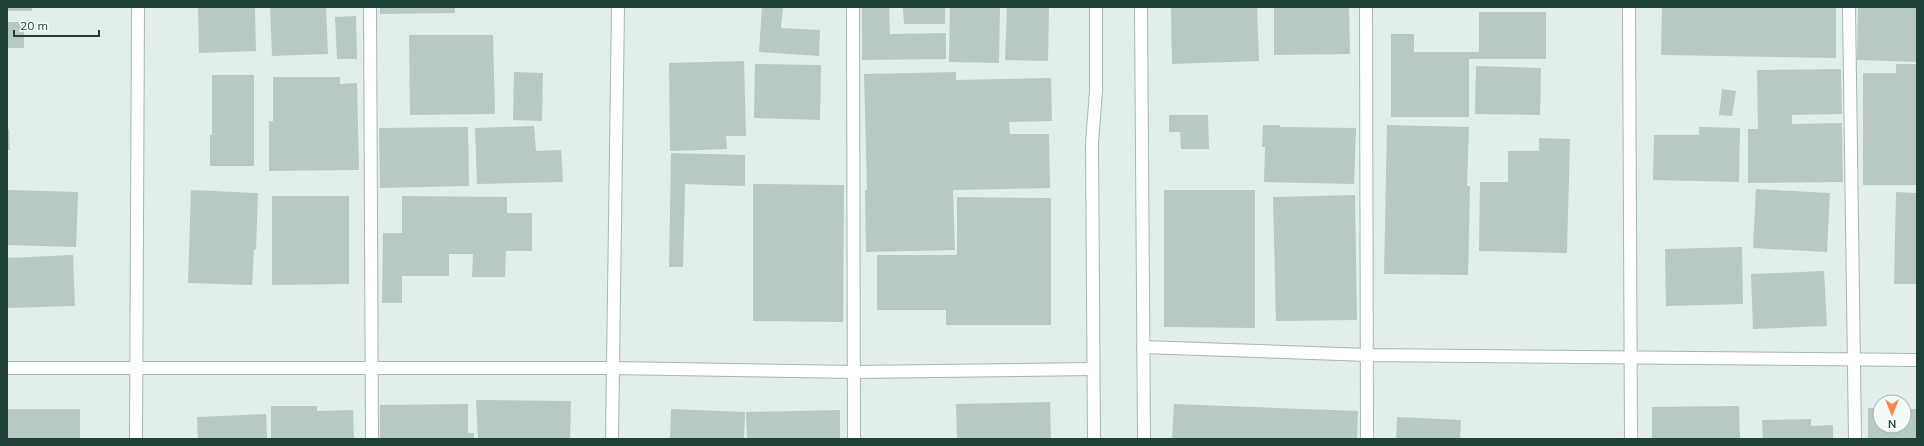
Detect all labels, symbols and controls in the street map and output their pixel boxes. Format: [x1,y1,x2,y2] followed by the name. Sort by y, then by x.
[14,12,99,38] scale bar
[20,18,48,33] text: 20 m
[1872,394,1912,434] north arrow
[1888,417,1896,431] text: N

